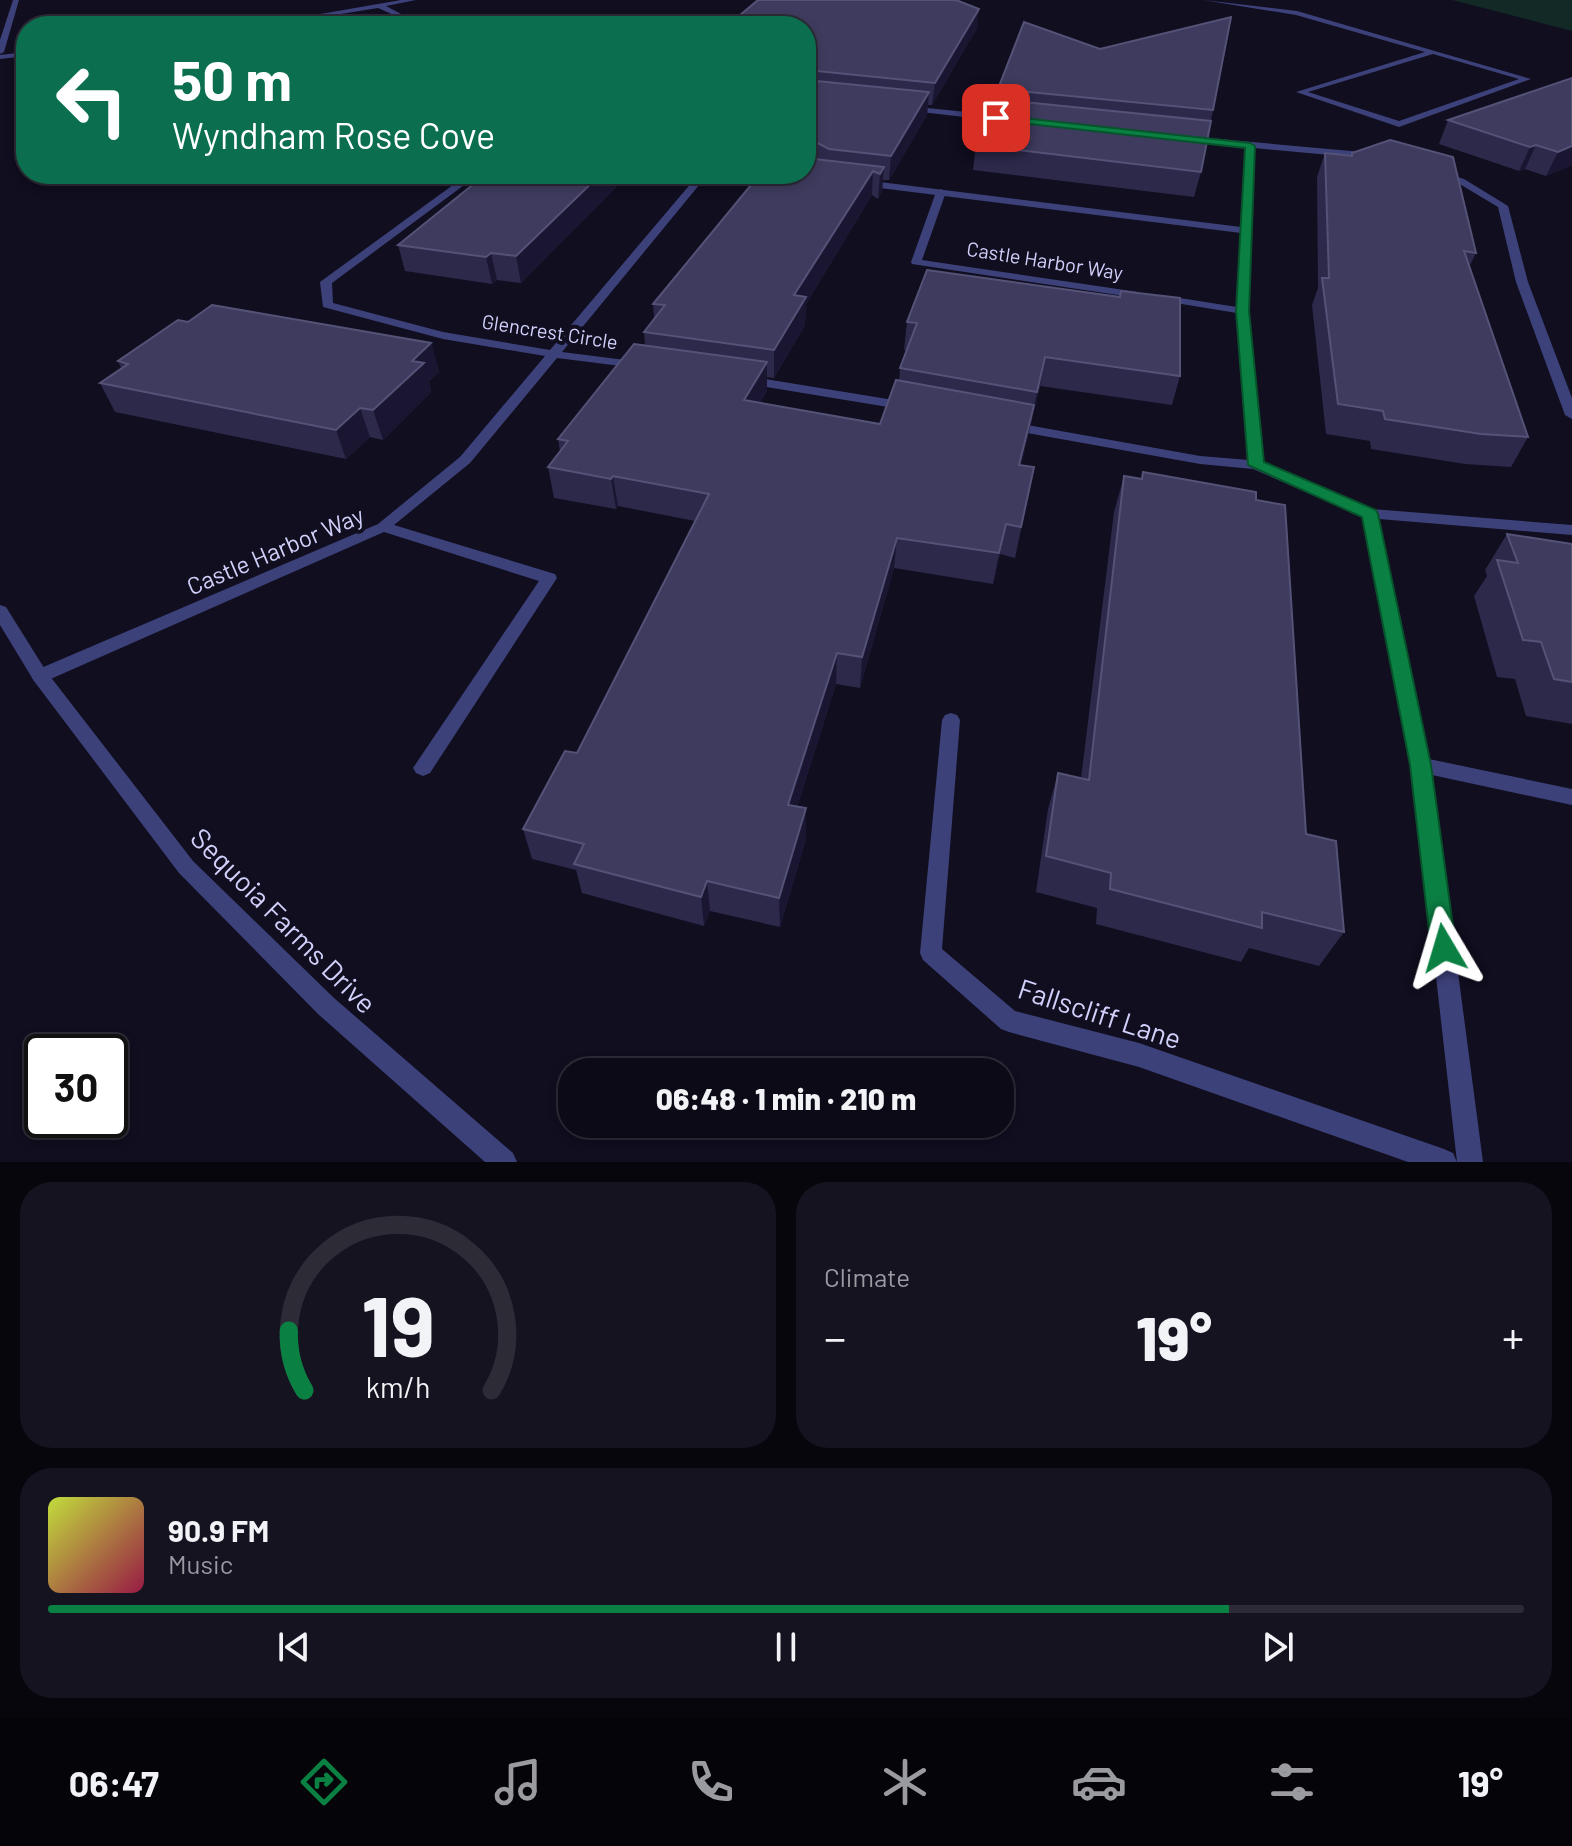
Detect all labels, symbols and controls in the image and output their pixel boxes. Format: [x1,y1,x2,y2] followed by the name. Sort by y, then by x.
[172,45,292,112] text: 50 m
[40,48,144,152] icon: left
[962,84,1030,152] pin
[974,96,1018,140] icon: arrive
[172,113,495,156] text: Wyndham Rose Cove
[965,236,1125,284] street label: Castle Harbor Way
[480,308,620,354] street label: Glencrest Circle
[182,500,368,600] street label: Castle Harbor Way
[184,820,384,1020] street label: Sequoia Farms Drive
[1402,906,1486,990] position arrow
[1014,971,1186,1055] street label: Fallscliff Lane
[24,1034,128,1138] speed limit sign: 30
[656,1080,916,1116] text: 06:48 · 1 min · 210 m
[824,1261,910,1292] text: Climate
[361,1274,435,1374] text: 19
[1136,1301,1212,1373] text: 19°
[824,1310,846,1363] text: −
[1502,1310,1524,1363] text: +
[366,1369,430,1404] text: km/h
[168,1512,269,1548] text: 90.9 FM
[168,1548,233,1579] text: Music
[272,1625,316,1669] icon: previous
[764,1625,808,1669] icon: pause
[1256,1625,1300,1669] icon: next
[296,1754,352,1810] icon: directions
[490,1754,546,1810] icon: music
[683,1754,739,1810] icon: phone
[877,1754,933,1810] icon: climate
[1071,1754,1127,1810] icon: car
[1264,1754,1320,1810] icon: filters
[69,1761,159,1804] text: 06:47
[1458,1761,1503,1804] text: 19°

